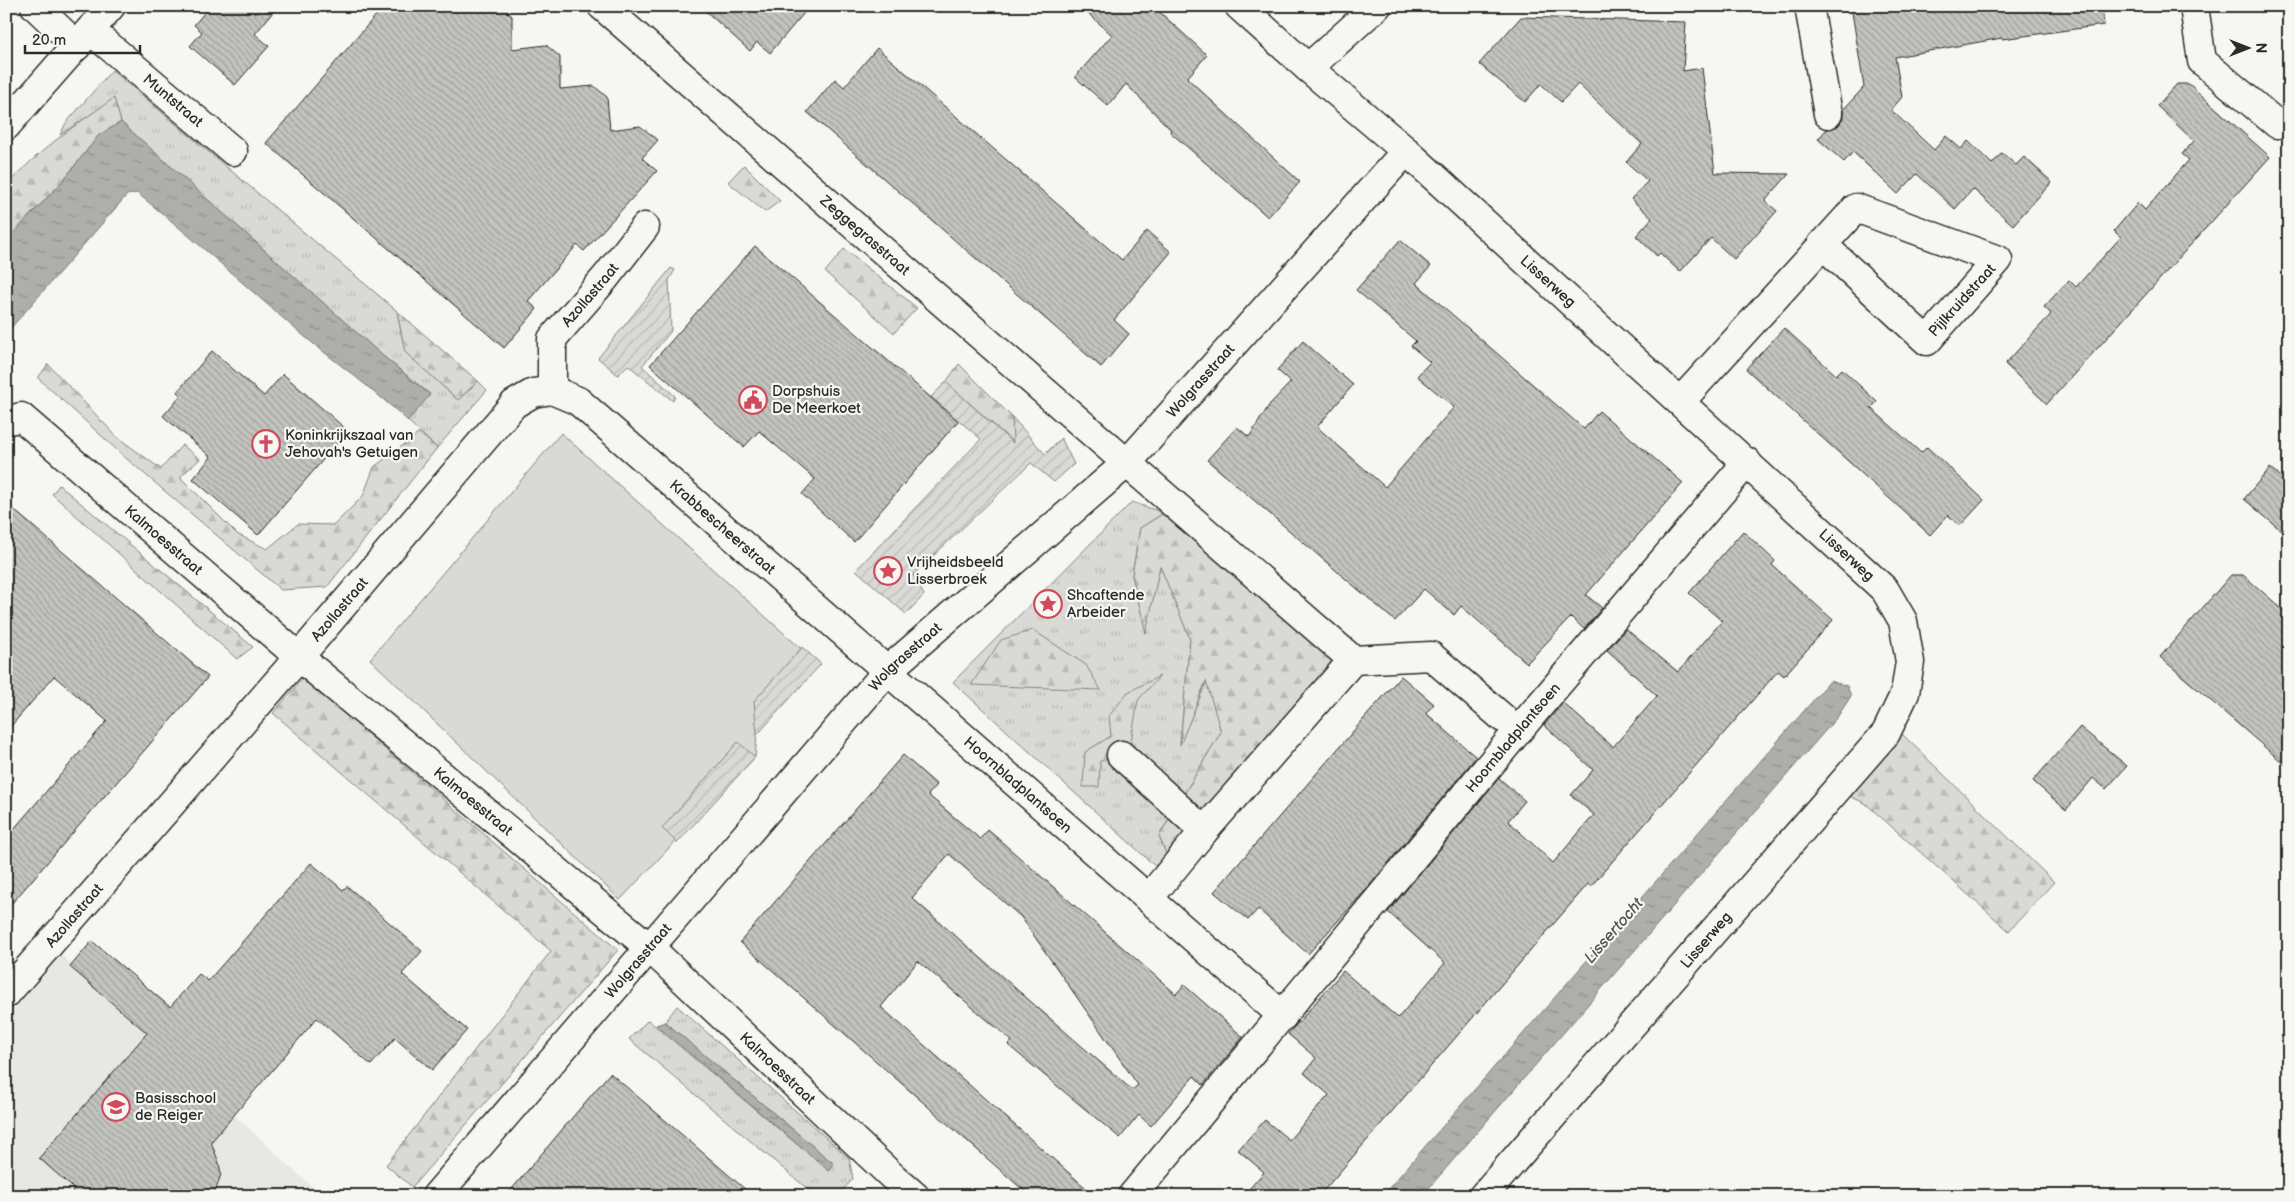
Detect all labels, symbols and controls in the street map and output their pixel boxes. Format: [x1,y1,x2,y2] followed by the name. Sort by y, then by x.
[25,22,140,54] scale bar
[2222,22,2272,72] north arrow
[32,31,66,50] text: 20 m
[2252,43,2269,53] text: N
[139,70,207,132] street label: Muntstraat
[815,191,914,280] street label: Zeggegrasstraat
[1516,251,1580,312] street label: Lisserweg
[558,259,624,331] street label: Azollastraat
[1925,260,2000,341] street label: Pijlkruidstraat
[1163,340,1239,422] street label: Wolgrasstraat
[772,382,861,418] place label: Dorpshuis De Meerkoet
[738,385,768,415] public building icon: Dorpshuis De Meerkoet
[285,426,418,462] place label: Koninkrijkszaal van Jehovah's Getuigen
[251,429,281,459] church icon: Koninkrijkszaal van Jehovah's Getuigen
[665,476,780,579] street label: Krabbescheerstraat
[120,502,207,580] street label: Kalmoesstraat
[1815,525,1878,586] street label: Lisserweg
[907,553,1004,589] place label: Vrijheidsbeeld Lisserbroek
[873,556,903,586] place icon: Vrijheidsbeeld Lisserbroek
[307,573,373,646] street label: Azollastraat
[1067,586,1145,622] place label: Shcaftende Arbeider
[1033,589,1063,619] place icon: Shcaftende Arbeider
[865,618,946,696] street label: Wolgrasstraat
[1462,679,1565,797] street label: Hoornbladplantsoen
[959,733,1076,838] street label: Hoornbladplantsoen
[429,763,517,840] street label: Kalmoesstraat
[42,880,108,952] street label: Azollastraat
[1581,894,1648,967] water label: Lissertocht
[1677,908,1736,973] street label: Lisserweg
[601,919,676,1003] street label: Wolgrasstraat
[735,1028,819,1109] street label: Kalmoesstraat
[135,1089,216,1125] place label: Basisschool de Reiger
[101,1092,131,1122] school or university icon: Basisschool de Reiger

